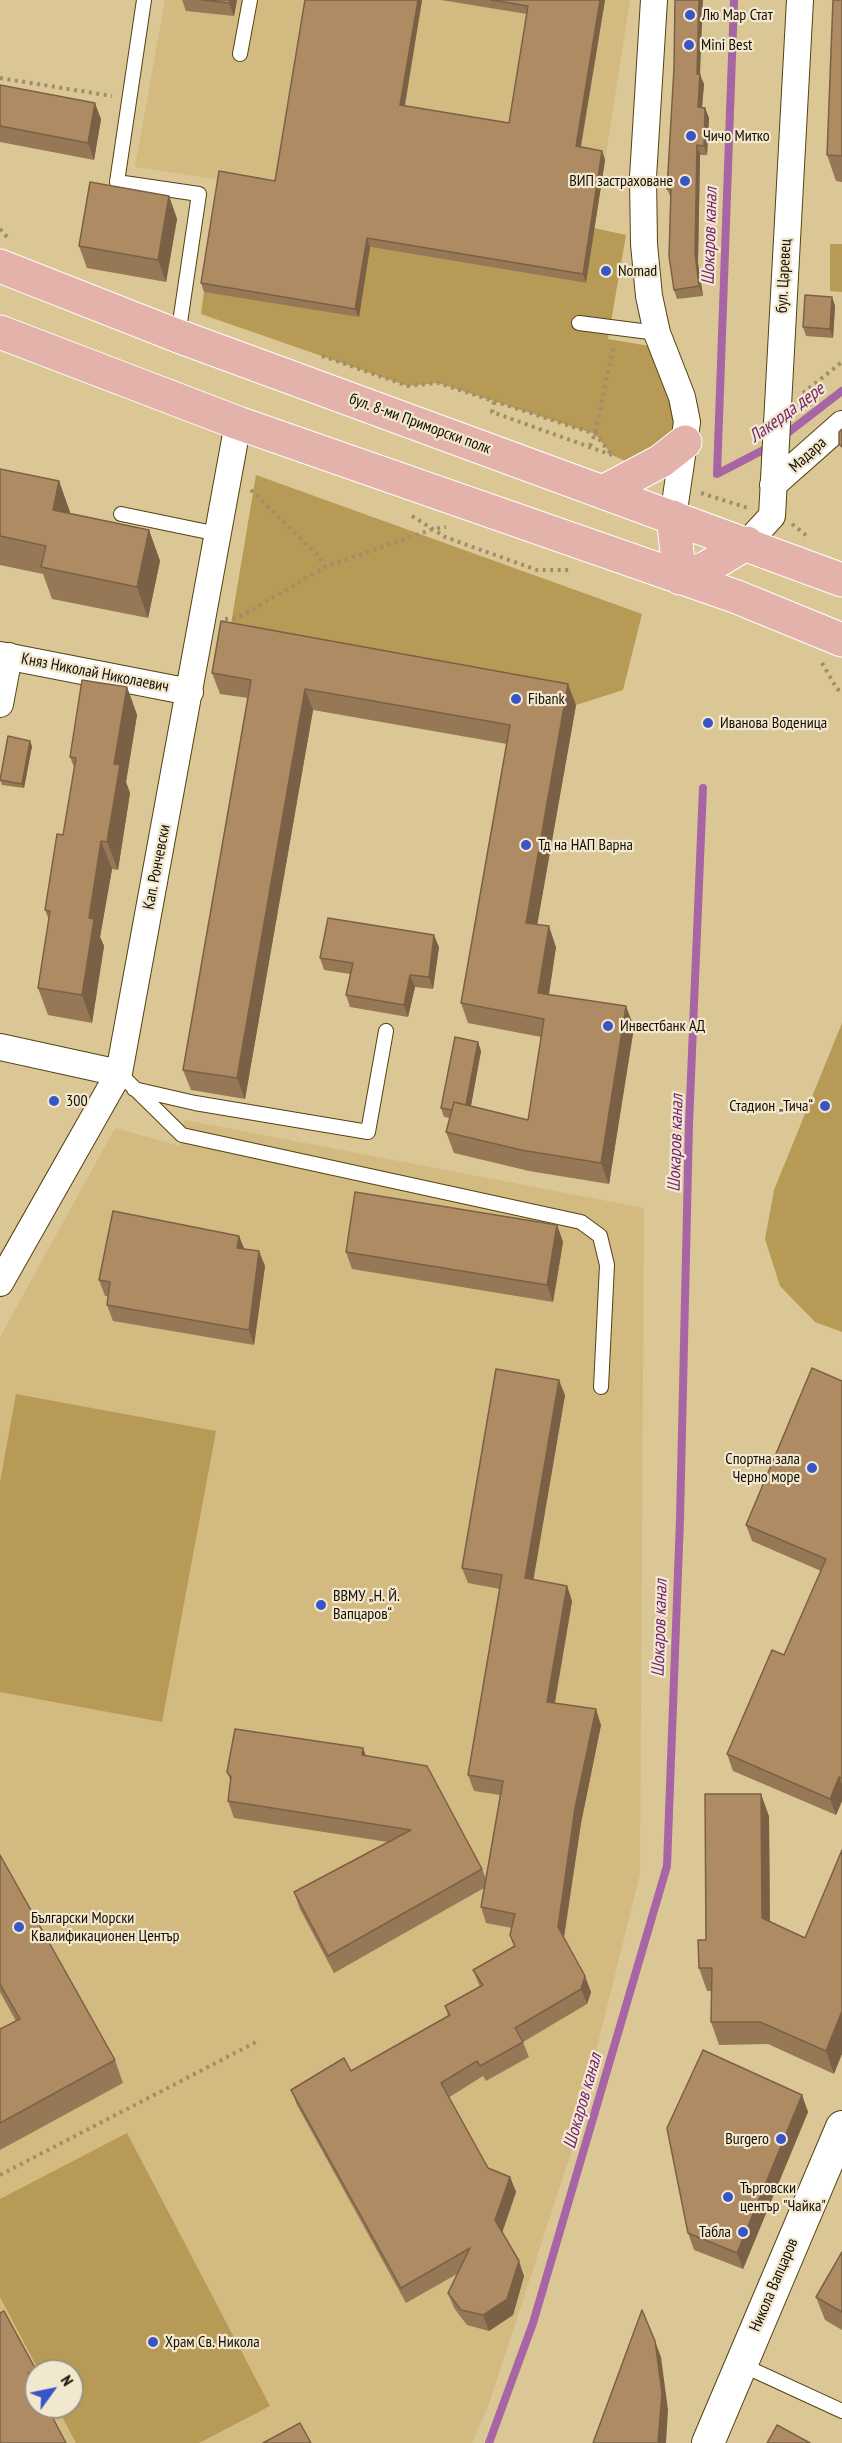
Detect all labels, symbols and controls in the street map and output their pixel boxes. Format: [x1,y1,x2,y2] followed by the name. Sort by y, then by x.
[702,5,773,25] place label: Лю Мар Стат
[683,8,697,22] marker: Лю Мар Стат
[701,35,753,55] place label: Mini Best
[682,38,696,52] marker: Mini Best
[703,126,770,146] place label: Чичо Митко
[684,129,698,143] marker: Чичо Митко
[569,171,673,191] place label: ВИП застраховане
[678,174,692,188] marker: ВИП застраховане
[698,187,722,285] water label: Шокаров канал
[772,238,796,314] street label: бул. Царевец
[618,261,657,281] place label: Nomad
[599,264,613,278] marker: Nomad
[745,378,829,448] water label: Лакерда дере
[347,389,493,459] street label: бул. 8-ми Приморски полк
[785,433,831,477] street label: Мадара
[20,649,170,697] street label: Княз Николай Николаевич
[528,689,565,709] place label: Fibank
[509,692,523,706] marker: Fibank
[720,713,827,733] place label: Иванова Воденица
[701,716,715,730] marker: Иванова Воденица
[139,823,175,911] street label: Кап. Рончевски
[538,835,633,855] place label: Тд на НАП Варна
[519,838,533,852] marker: Тд на НАП Варна
[620,1016,705,1036] place label: Инвестбанк АД
[601,1019,615,1033] marker: Инвестбанк АД
[66,1091,88,1111] place label: 300
[47,1094,61,1108] marker: 300
[664,1094,688,1192] water label: Шокаров канал
[729,1096,813,1116] place label: Стадион „Тича“
[818,1099,832,1113] marker: Стадион „Тича“
[725,1449,800,1487] place label: Спортна зала Черно море
[805,1461,819,1475] marker: Спортна зала Черно море
[648,1579,672,1677] water label: Шокаров канал
[333,1586,400,1624] place label: ВВМУ „Н. Й. Вапцаров“
[314,1598,328,1612] marker: ВВМУ „Н. Й. Вапцаров“
[31,1908,180,1946] place label: Български Морски Квалификационен Център
[12,1920,26,1934] marker: Български Морски Квалификационен Център
[559,2051,607,2151] water label: Шокаров канал
[725,2129,769,2149] place label: Burgero
[774,2132,788,2146] marker: Burgero
[740,2178,826,2216] place label: Търговски център "Чайка"
[721,2190,735,2204] marker: Търговски център "Чайка"
[699,2222,731,2242] place label: Табла
[736,2225,750,2239] marker: Табла
[746,2235,802,2335] street label: Никола Вапцаров
[165,2332,260,2352] place label: Храм Св. Никола
[146,2335,160,2349] marker: Храм Св. Никола
[24,2359,84,2419] north arrow
[57,2371,78,2389] text: N

